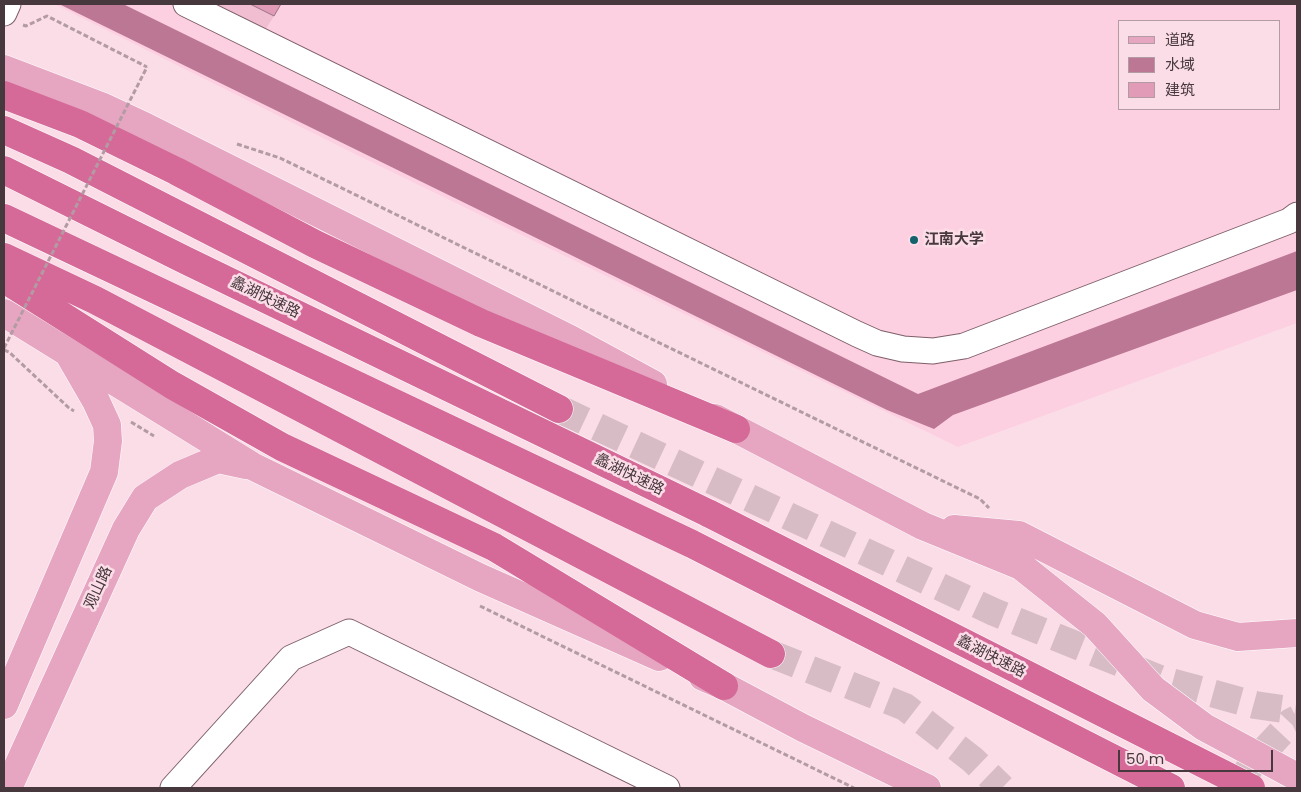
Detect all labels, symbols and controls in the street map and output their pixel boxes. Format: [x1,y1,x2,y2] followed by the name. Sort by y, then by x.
[1118,20,1281,110] legend
[1165,29,1195,50] text: 道路
[1165,54,1195,75] text: 水域
[1165,79,1195,100] text: 建筑
[924,231,984,249] place label: 江南大学
[908,234,920,246] marker: 江南大学
[227,273,303,323] street label: 蠡湖快速路
[591,450,667,500] street label: 蠡湖快速路
[81,564,117,612] street label: 观山路
[954,632,1028,682] street label: 蠡湖快速路
[1121,740,1276,772] scale bar
[1126,748,1164,769] text: 50 m

